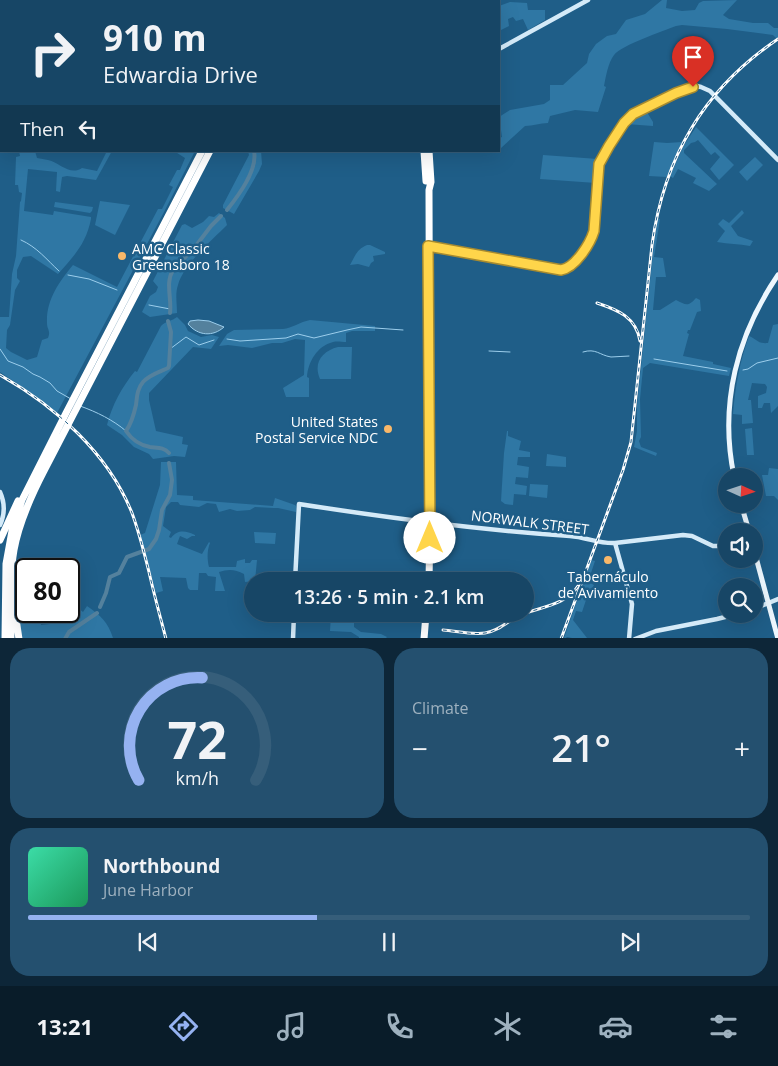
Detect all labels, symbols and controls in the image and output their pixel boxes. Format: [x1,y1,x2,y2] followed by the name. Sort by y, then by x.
[103,14,207,61] text: 910 m
[20,20,85,85] icon: right
[672,36,714,87] pin
[679,43,707,71] icon: arrive
[103,59,258,89] text: Edwardia Drive
[74,115,102,143] icon: left
[20,116,64,142] text: Then
[132,239,230,274] place label: AMC Classic Greensboro 18
[116,250,128,262] marker: AMC Classic Greensboro 18
[255,412,378,447] place label: United States Postal Service NDC
[382,423,394,435] marker: United States Postal Service NDC
[718,468,762,512] north arrow
[718,468,763,623] map controls
[470,505,590,539] street label: NORWALK STREET
[403,511,455,563] position arrow
[718,523,763,568] button: sound
[602,554,614,566] marker: Tabernáculo de Avivamiento
[15,558,80,623] speed limit sign: 80
[558,567,658,602] place label: Tabernáculo de Avivamiento
[718,578,763,623] button: search
[294,584,484,610] text: 13:26 · 5 min · 2.1 km
[412,697,469,719] text: Climate
[167,703,227,774] text: 72
[551,721,611,773] text: 21°
[412,729,428,767] text: −
[734,729,750,767] text: +
[175,766,219,790] text: km/h
[103,853,220,879] text: Northbound
[103,879,193,901] text: June Harbor
[134,928,162,956] icon: previous
[375,928,403,956] icon: pause
[616,928,644,956] icon: next
[166,1009,201,1044] icon: directions
[274,1009,309,1044] icon: music
[382,1009,417,1044] icon: phone
[490,1009,525,1044] icon: climate
[598,1009,633,1044] icon: car
[706,1009,741,1044] icon: filters
[37,1011,93,1041] text: 13:21

